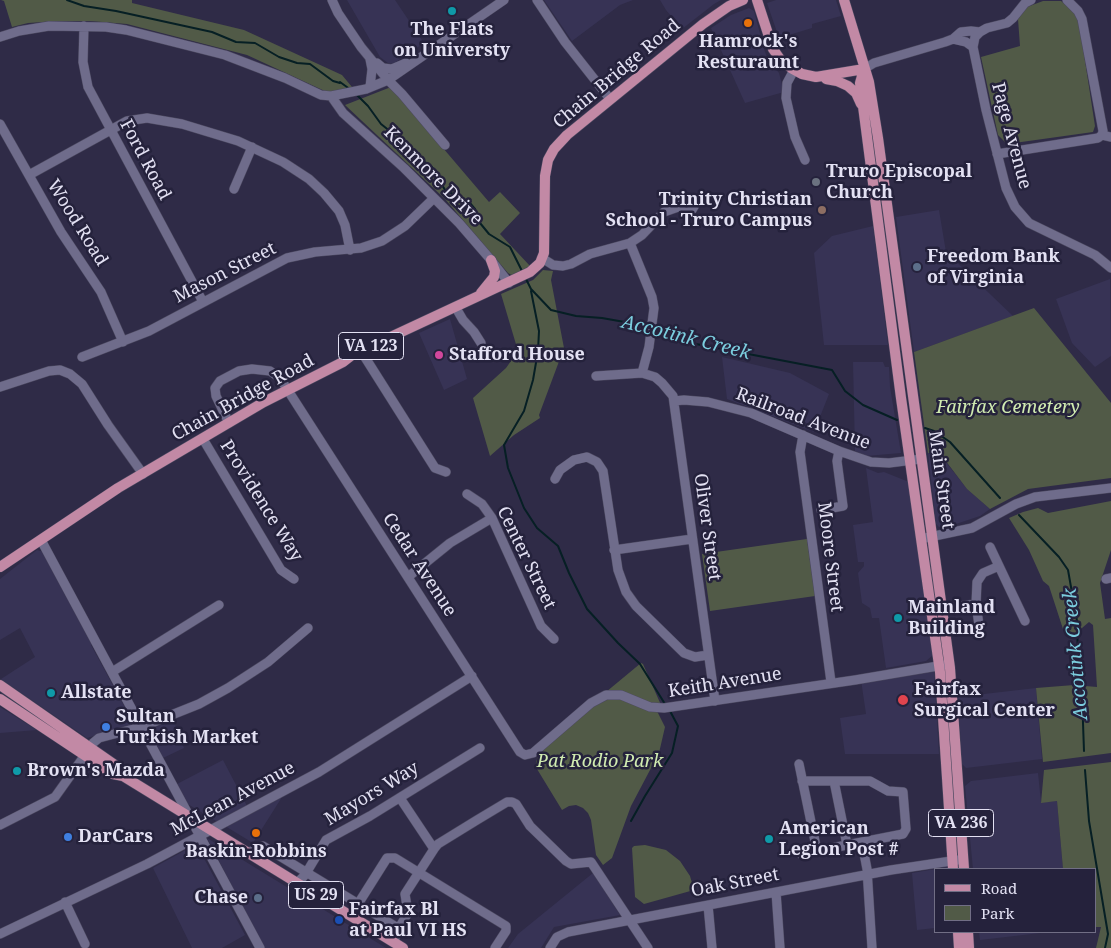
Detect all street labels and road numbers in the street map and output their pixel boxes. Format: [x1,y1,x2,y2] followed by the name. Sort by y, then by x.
[549,15,685,133] street label: Chain Bridge Road
[986,80,1036,192] street label: Page Avenue
[115,116,175,204] street label: Ford Road
[379,122,487,230] street label: Kenmore Drive
[42,176,112,270] street label: Wood Road
[170,238,280,308] street label: Mason Street
[338,332,404,360] road number: VA 123
[168,350,318,446] street label: Chain Bridge Road
[733,383,873,455] street label: Railroad Avenue
[923,429,959,531] street label: Main Street
[215,436,307,566] street label: Providence Way
[689,472,725,582] street label: Oliver Street
[813,501,847,613] street label: Moore Street
[492,503,560,613] street label: Center Street
[377,509,461,621] street label: Cedar Avenue
[667,663,783,703] street label: Keith Avenue
[167,757,299,841] street label: McLean Avenue
[321,757,423,831] street label: Mayors Way
[928,810,994,836] road number: VA 236
[689,864,781,902] street label: Oak Street
[288,882,344,908] road number: US 29

